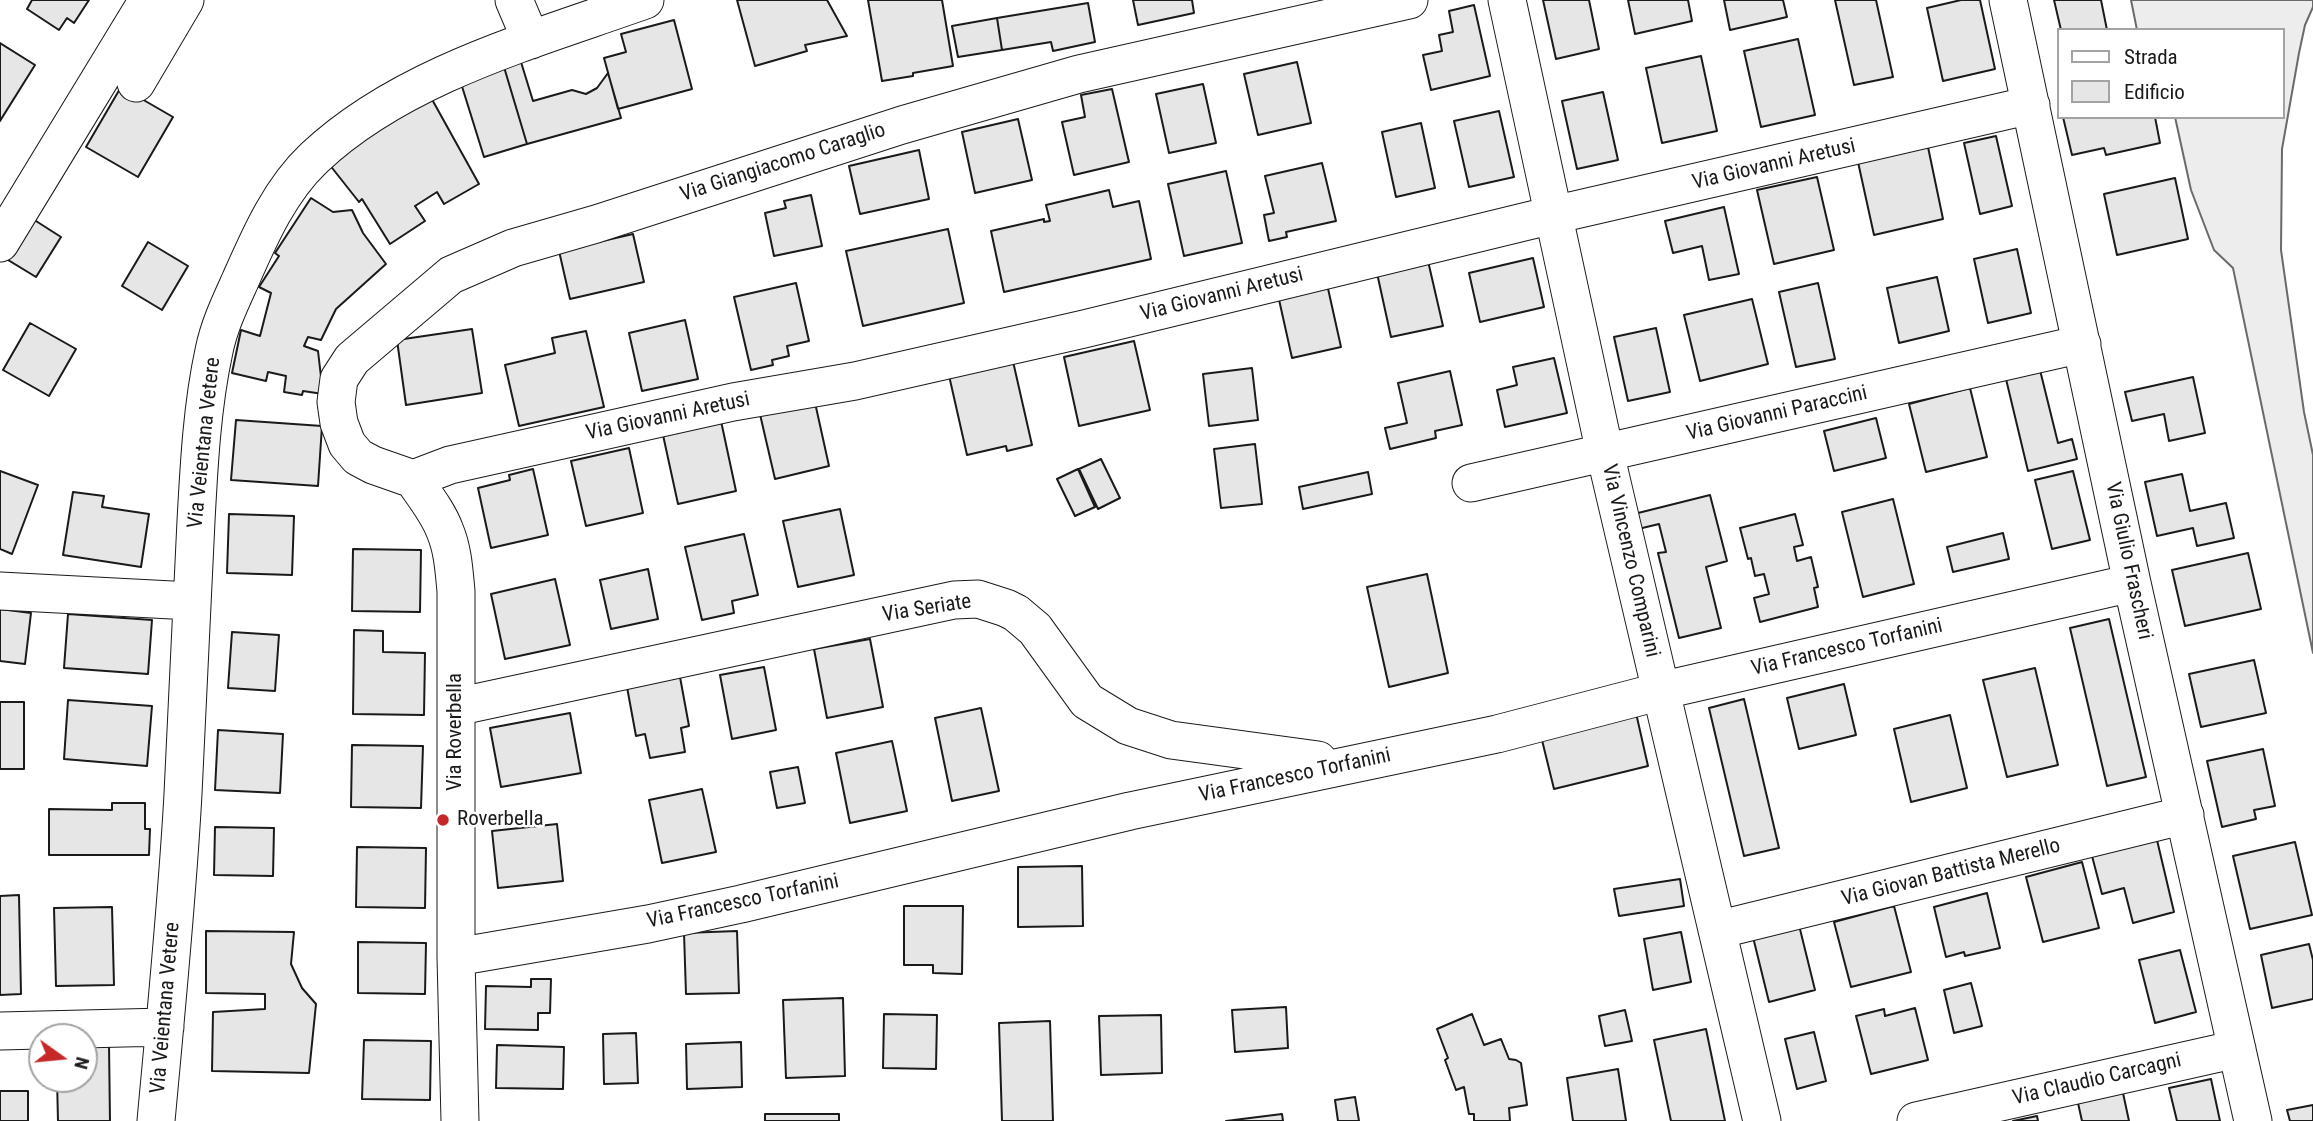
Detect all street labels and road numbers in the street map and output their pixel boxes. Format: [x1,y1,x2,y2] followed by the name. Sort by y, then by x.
[677,118,889,208] street label: Via Giangiacomo Caraglio
[1690,134,1858,196] street label: Via Giovanni Aretusi
[1138,263,1306,327] street label: Via Giovanni Aretusi
[183,356,227,530] street label: Via Veientana Vetere
[1684,381,1870,447] street label: Via Giovanni Paraccini
[584,387,752,447] street label: Via Giovanni Aretusi
[1596,462,1664,660] street label: Via Vincenzo Comparini
[2099,480,2157,642] street label: Via Giulio Frascheri
[881,590,973,628] street label: Via Seriate
[1749,614,1945,682] street label: Via Francesco Torfanini
[443,673,469,791] street label: Via Roverbella
[1197,743,1393,809] street label: Via Francesco Torfanini
[1839,834,2063,912] street label: Via Giovan Battista Merello
[645,869,841,935] street label: Via Francesco Torfanini
[146,921,186,1095] street label: Via Veientana Vetere
[2010,1048,2184,1112] street label: Via Claudio Carcagni

